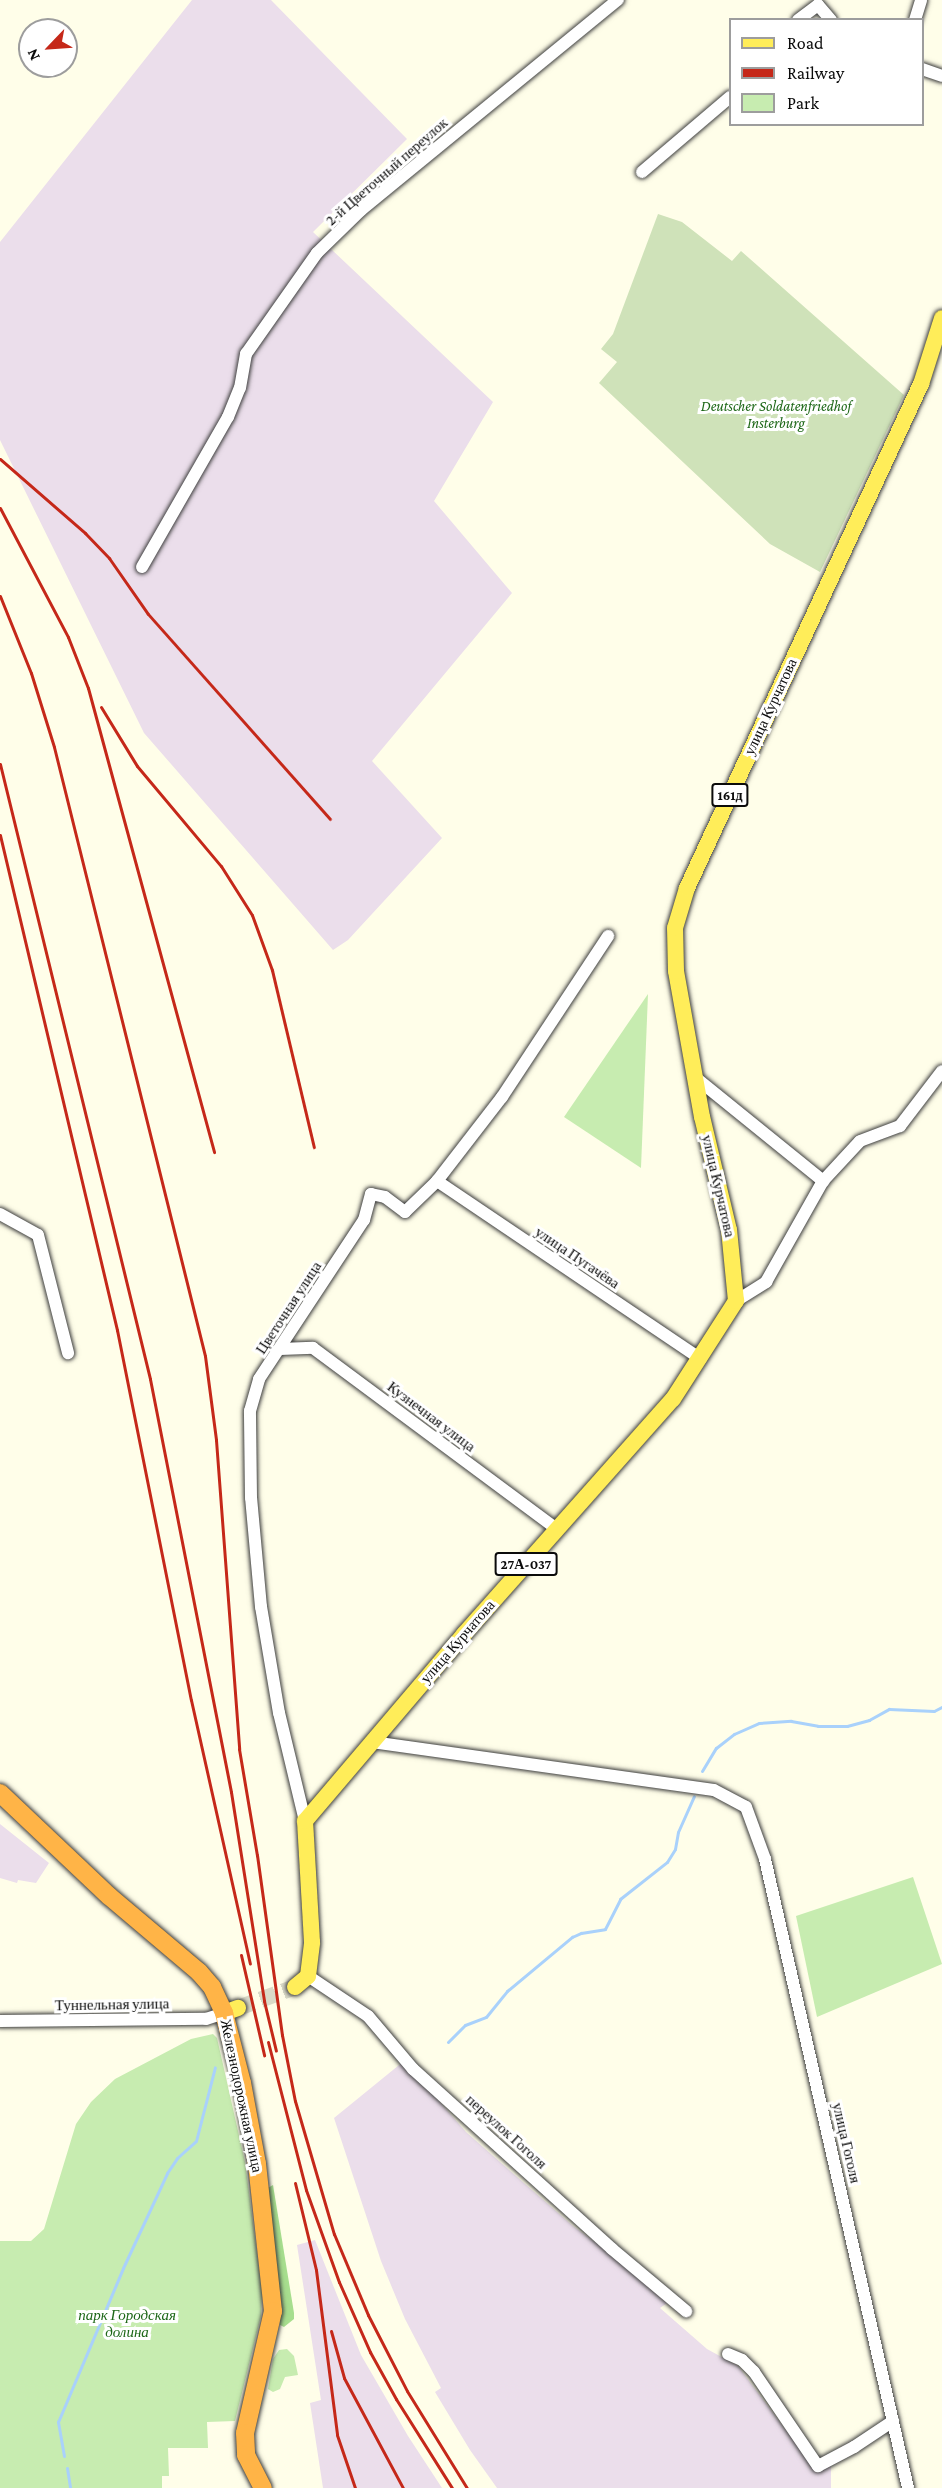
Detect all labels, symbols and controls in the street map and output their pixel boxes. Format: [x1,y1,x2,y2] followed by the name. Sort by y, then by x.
[18,18,78,78] north arrow
[729,18,924,126] legend
[787,33,824,53] text: Road
[23,46,43,64] text: N
[787,63,844,83] text: Railway
[787,93,819,113] text: Park
[322,114,452,230] street label: 2-й Цветочный переулок
[701,397,851,432] park label: Deutscher Soldatenfriedhof Insterburg
[741,656,801,758] street label: улица Курчатова
[710,784,750,806] road number: 161д
[697,1133,739,1239] street label: улица Курчатова
[531,1223,623,1293] street label: улица Пугачёва
[252,1258,326,1358] street label: Цветочная улица
[383,1378,479,1456] street label: Кузнечная улица
[494,1553,558,1575] road number: 27А-037
[417,1597,499,1687] street label: улица Курчатова
[55,1995,169,2015] street label: Туннельная улица
[216,2018,266,2174] street label: Железнодорожная улица
[462,2091,550,2173] street label: переулок Гоголя
[828,2101,864,2185] street label: улица Гоголя
[78,2306,176,2341] park label: парк Городская долина

